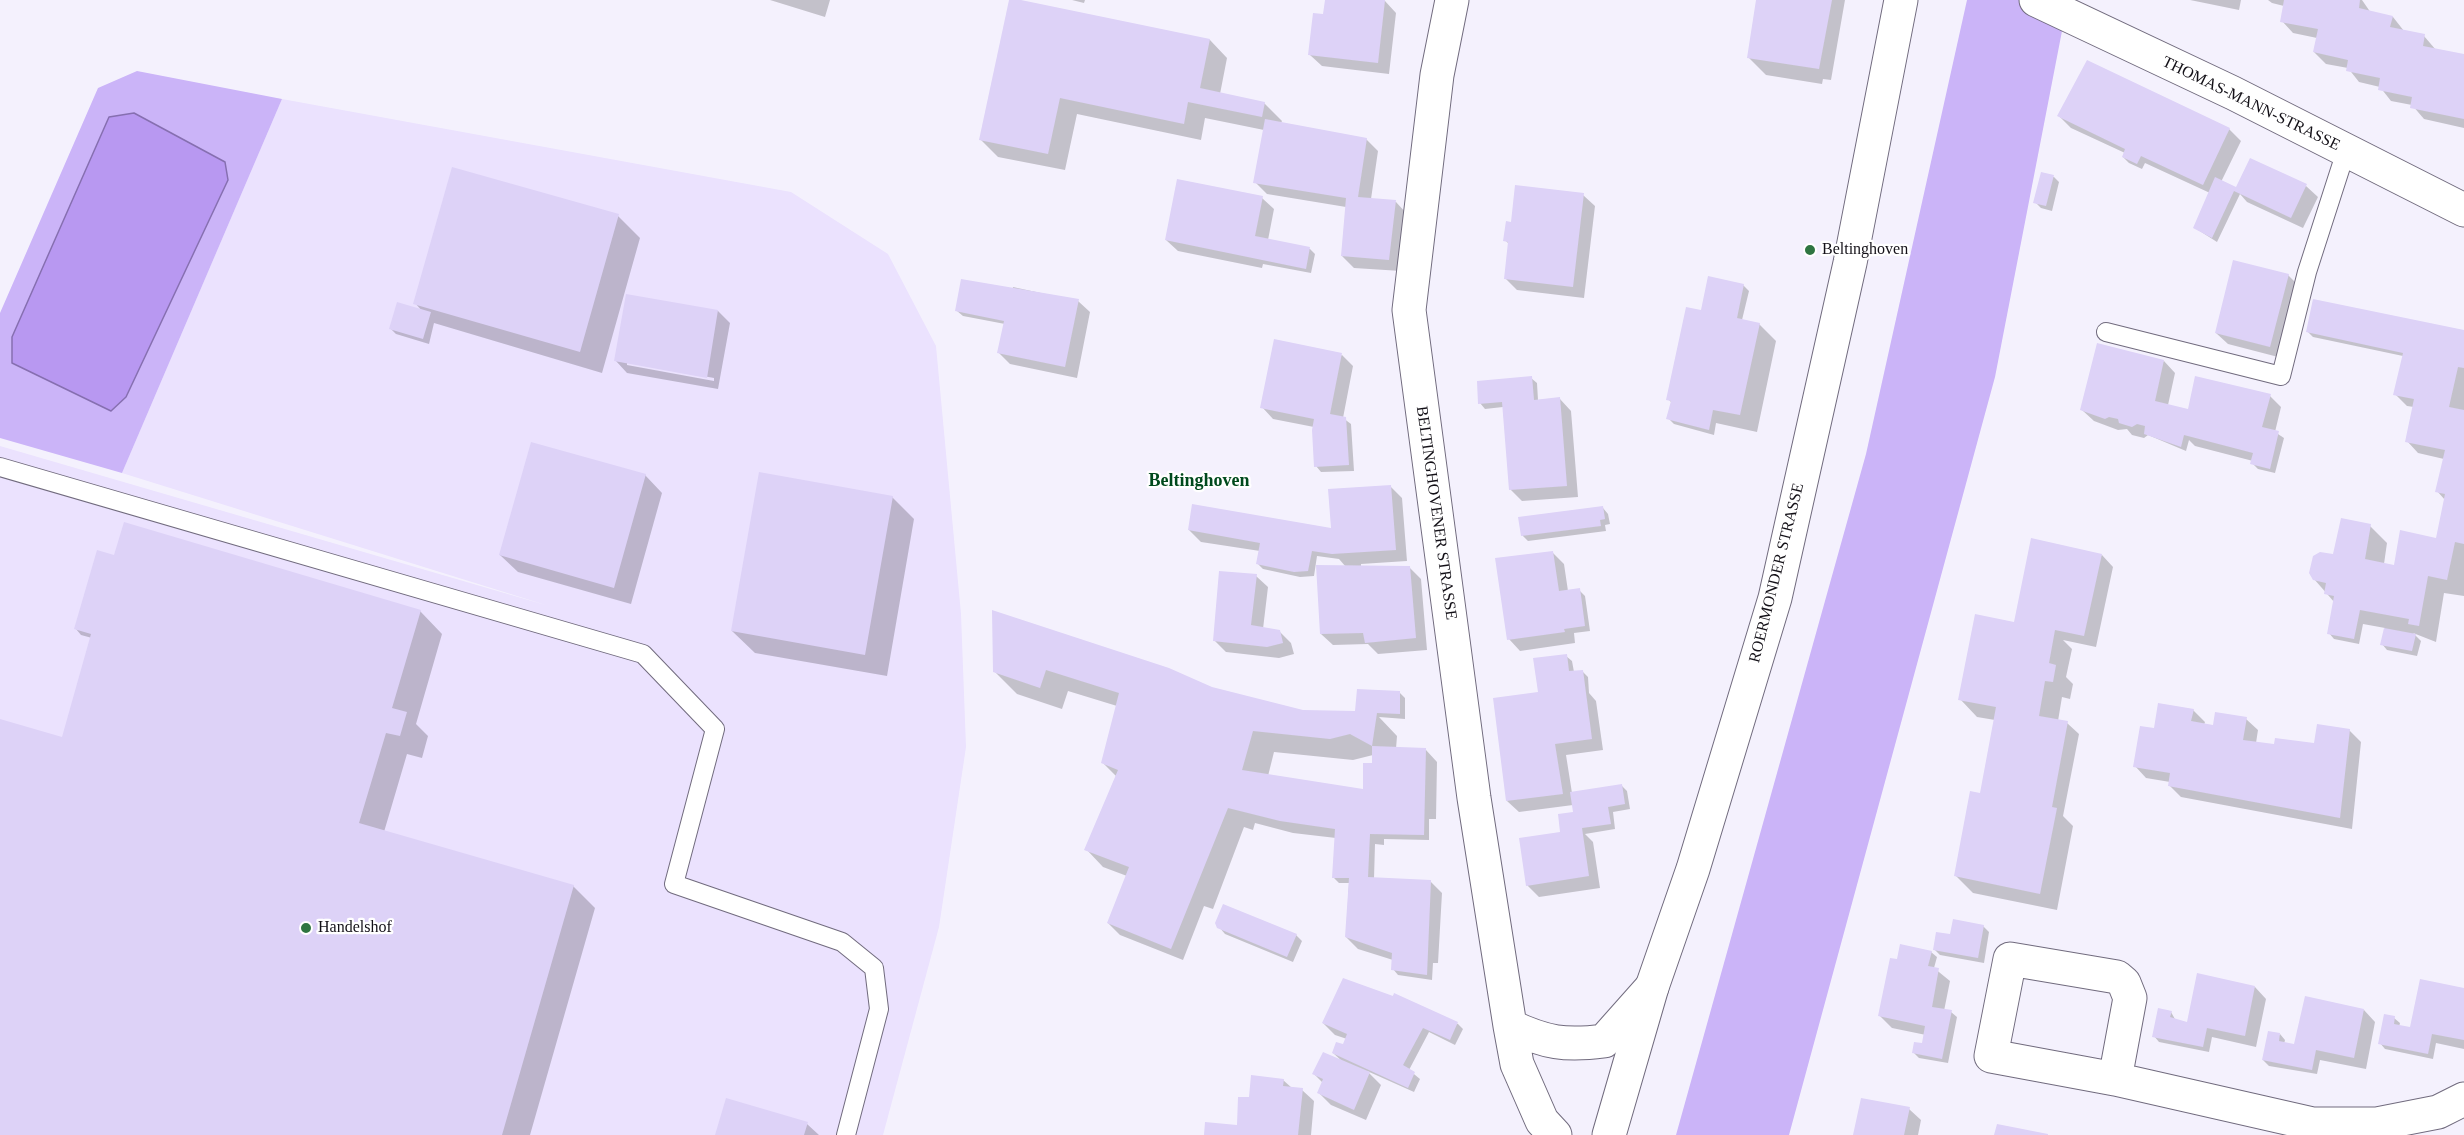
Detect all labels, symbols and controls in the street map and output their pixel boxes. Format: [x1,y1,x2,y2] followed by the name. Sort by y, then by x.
[2159,53,2343,155] street label: THOMAS-MANN-STRASSE
[1822,240,1908,260] place label: Beltinghoven
[1803,243,1817,257] marker: Beltinghoven
[1411,405,1461,621] street label: BELTINGHOVENER STRASSE
[1148,470,1250,492] district label: Beltinghoven
[1745,481,1809,665] street label: ROERMONDER STRASSE
[318,918,392,938] place label: Handelshof
[299,921,313,935] marker: Handelshof

